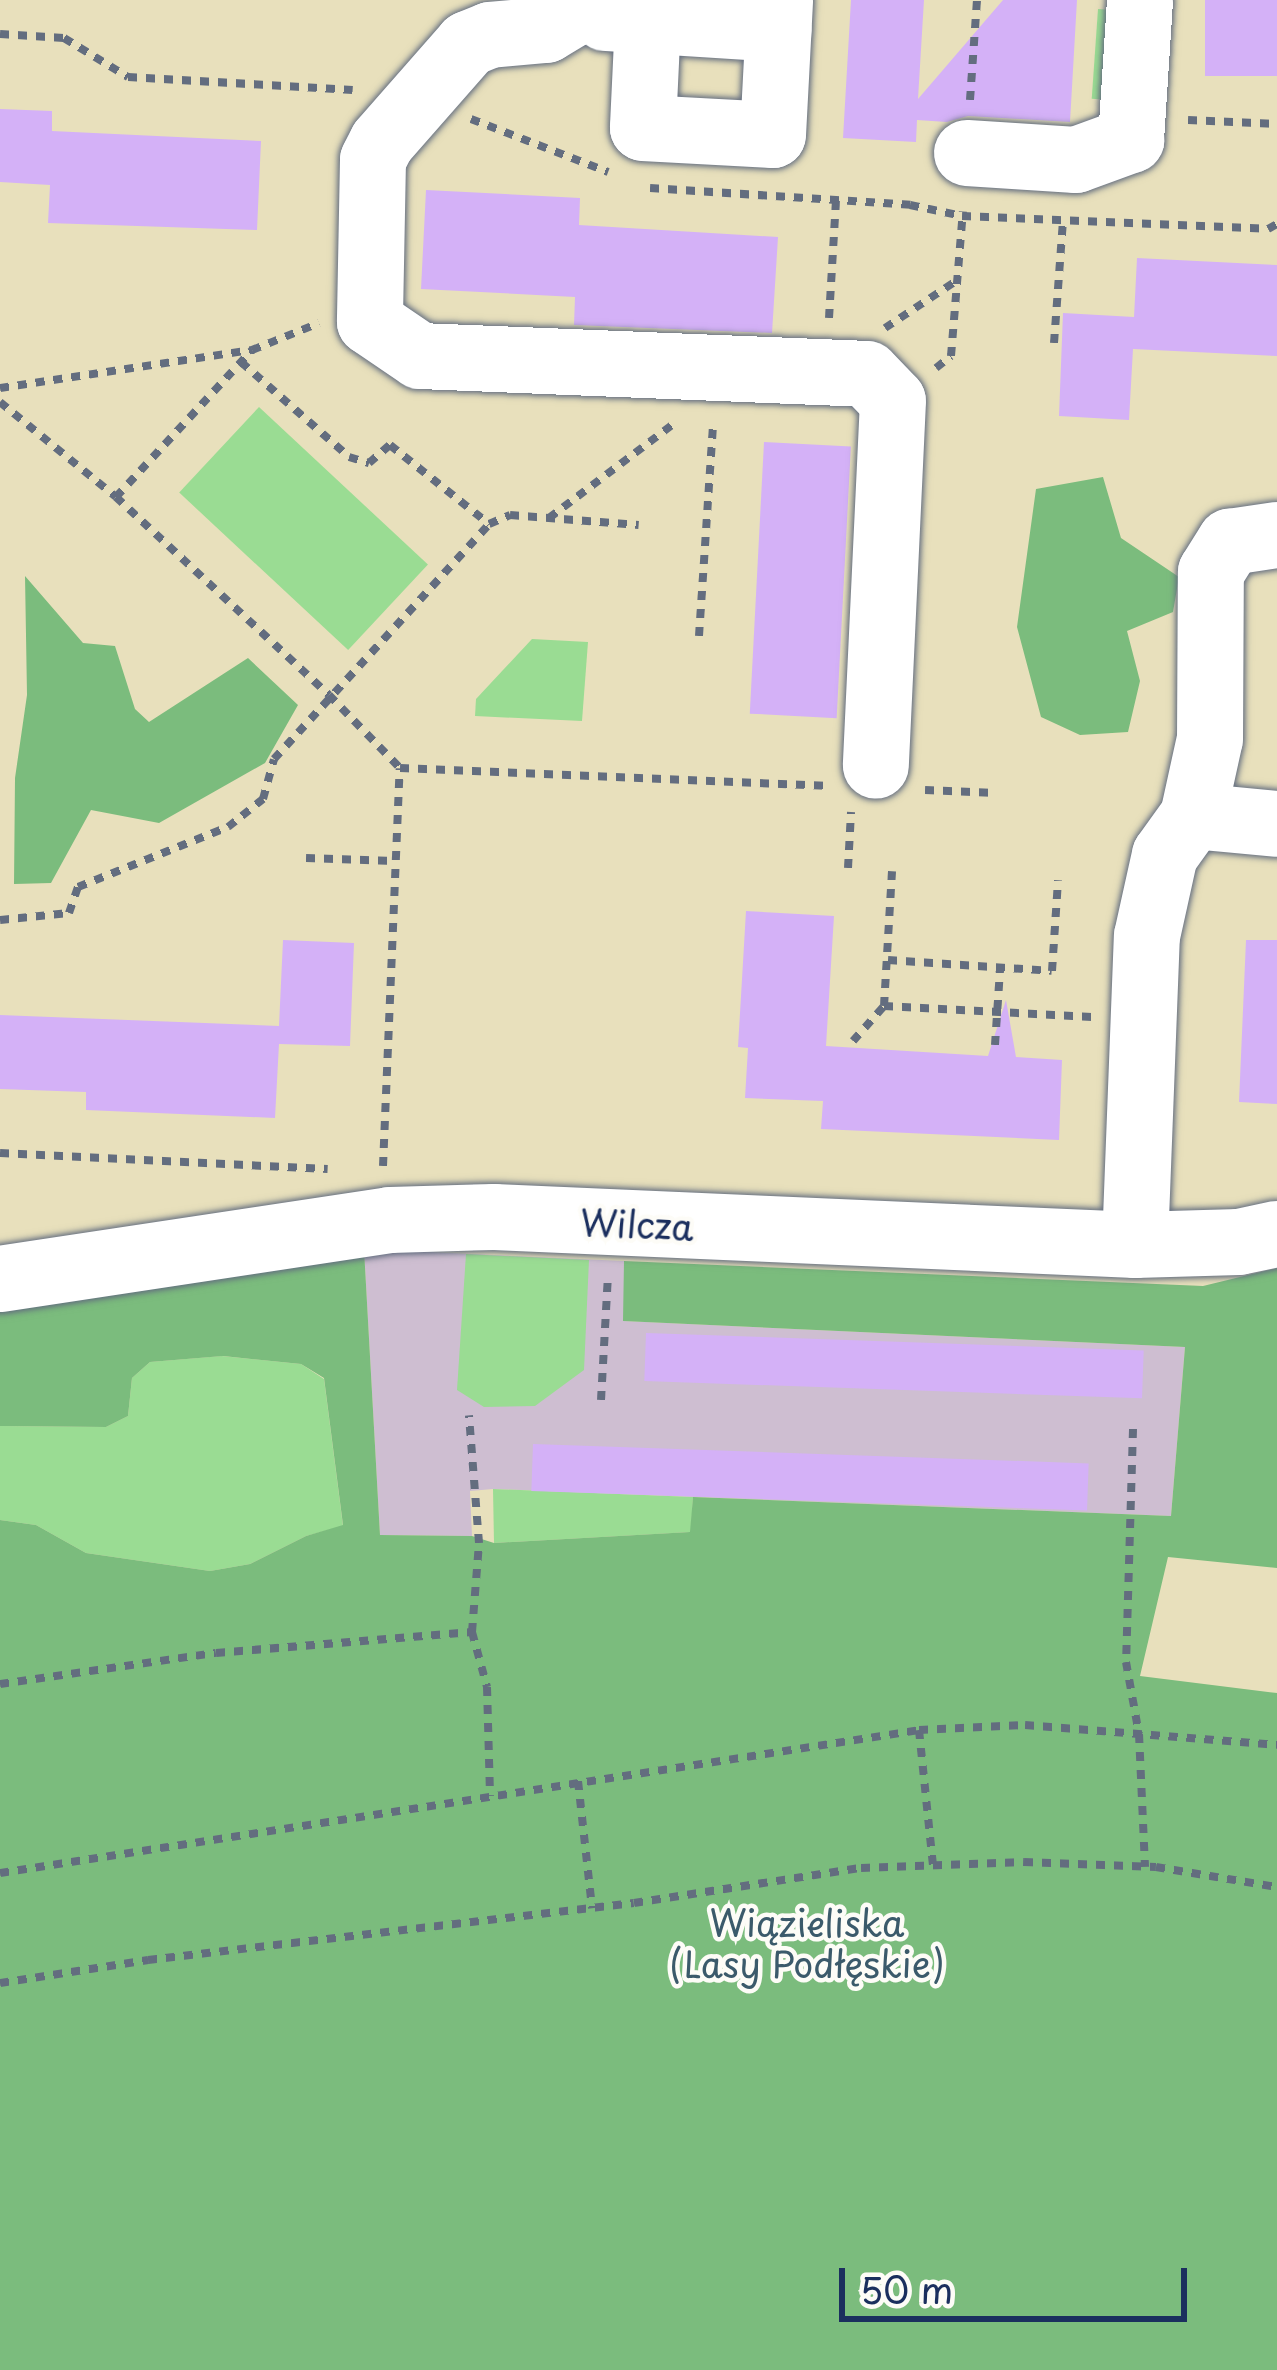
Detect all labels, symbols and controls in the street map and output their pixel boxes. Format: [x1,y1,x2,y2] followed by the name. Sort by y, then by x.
[579,1199,695,1249] street label: Wilcza
[669,1900,945,1985] park label: Wiązieliska (Lasy Podłęskie)
[845,2244,1193,2318] scale bar
[860,2262,953,2316] text: 50 m

